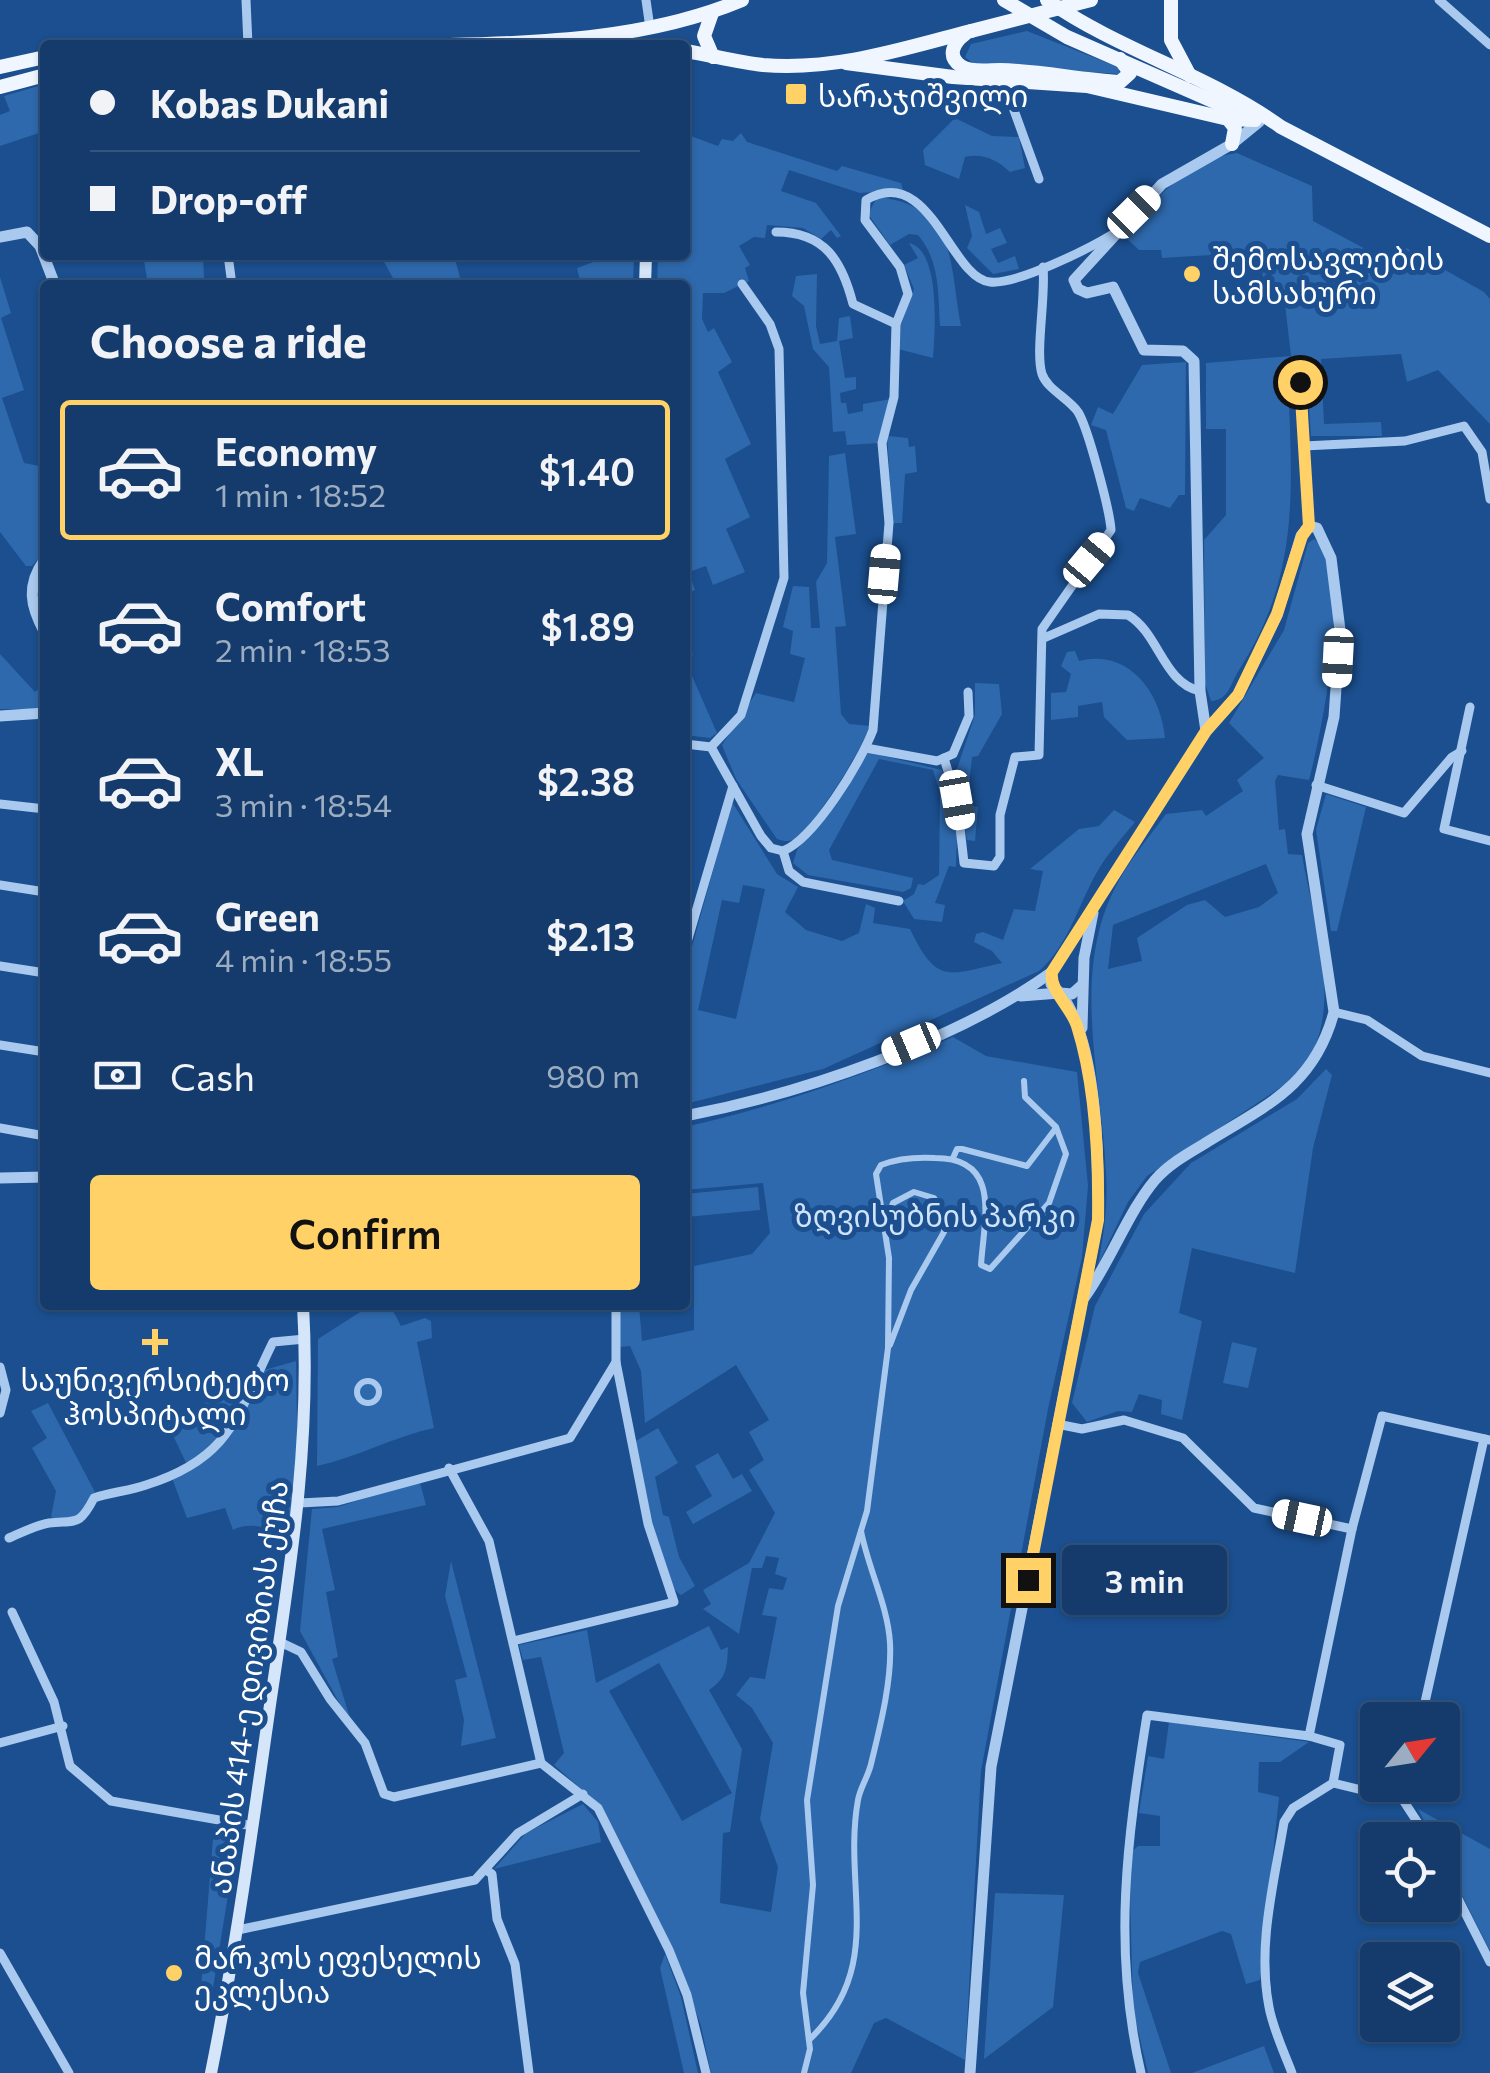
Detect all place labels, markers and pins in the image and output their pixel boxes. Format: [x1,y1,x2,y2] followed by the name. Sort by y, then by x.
[818,76,1028,115] place label: სარაჯიშვილი
[783,81,809,107] marker: სარაჯიშვილი
[1212,239,1444,312] place label: შემოსავლების სამსახური
[1181,263,1203,285] marker: შემოსავლების სამსახური
[142,1329,168,1355] marker: საუნივერსიტეტო ჰოსპიტალი
[20,1360,290,1433] place label: საუნივერსიტეტო ჰოსპიტალი
[194,1938,482,2011] place label: მარკოს ეფესელის ეკლესია
[163,1962,185,1984] marker: მარკოს ეფესელის ეკლესია

